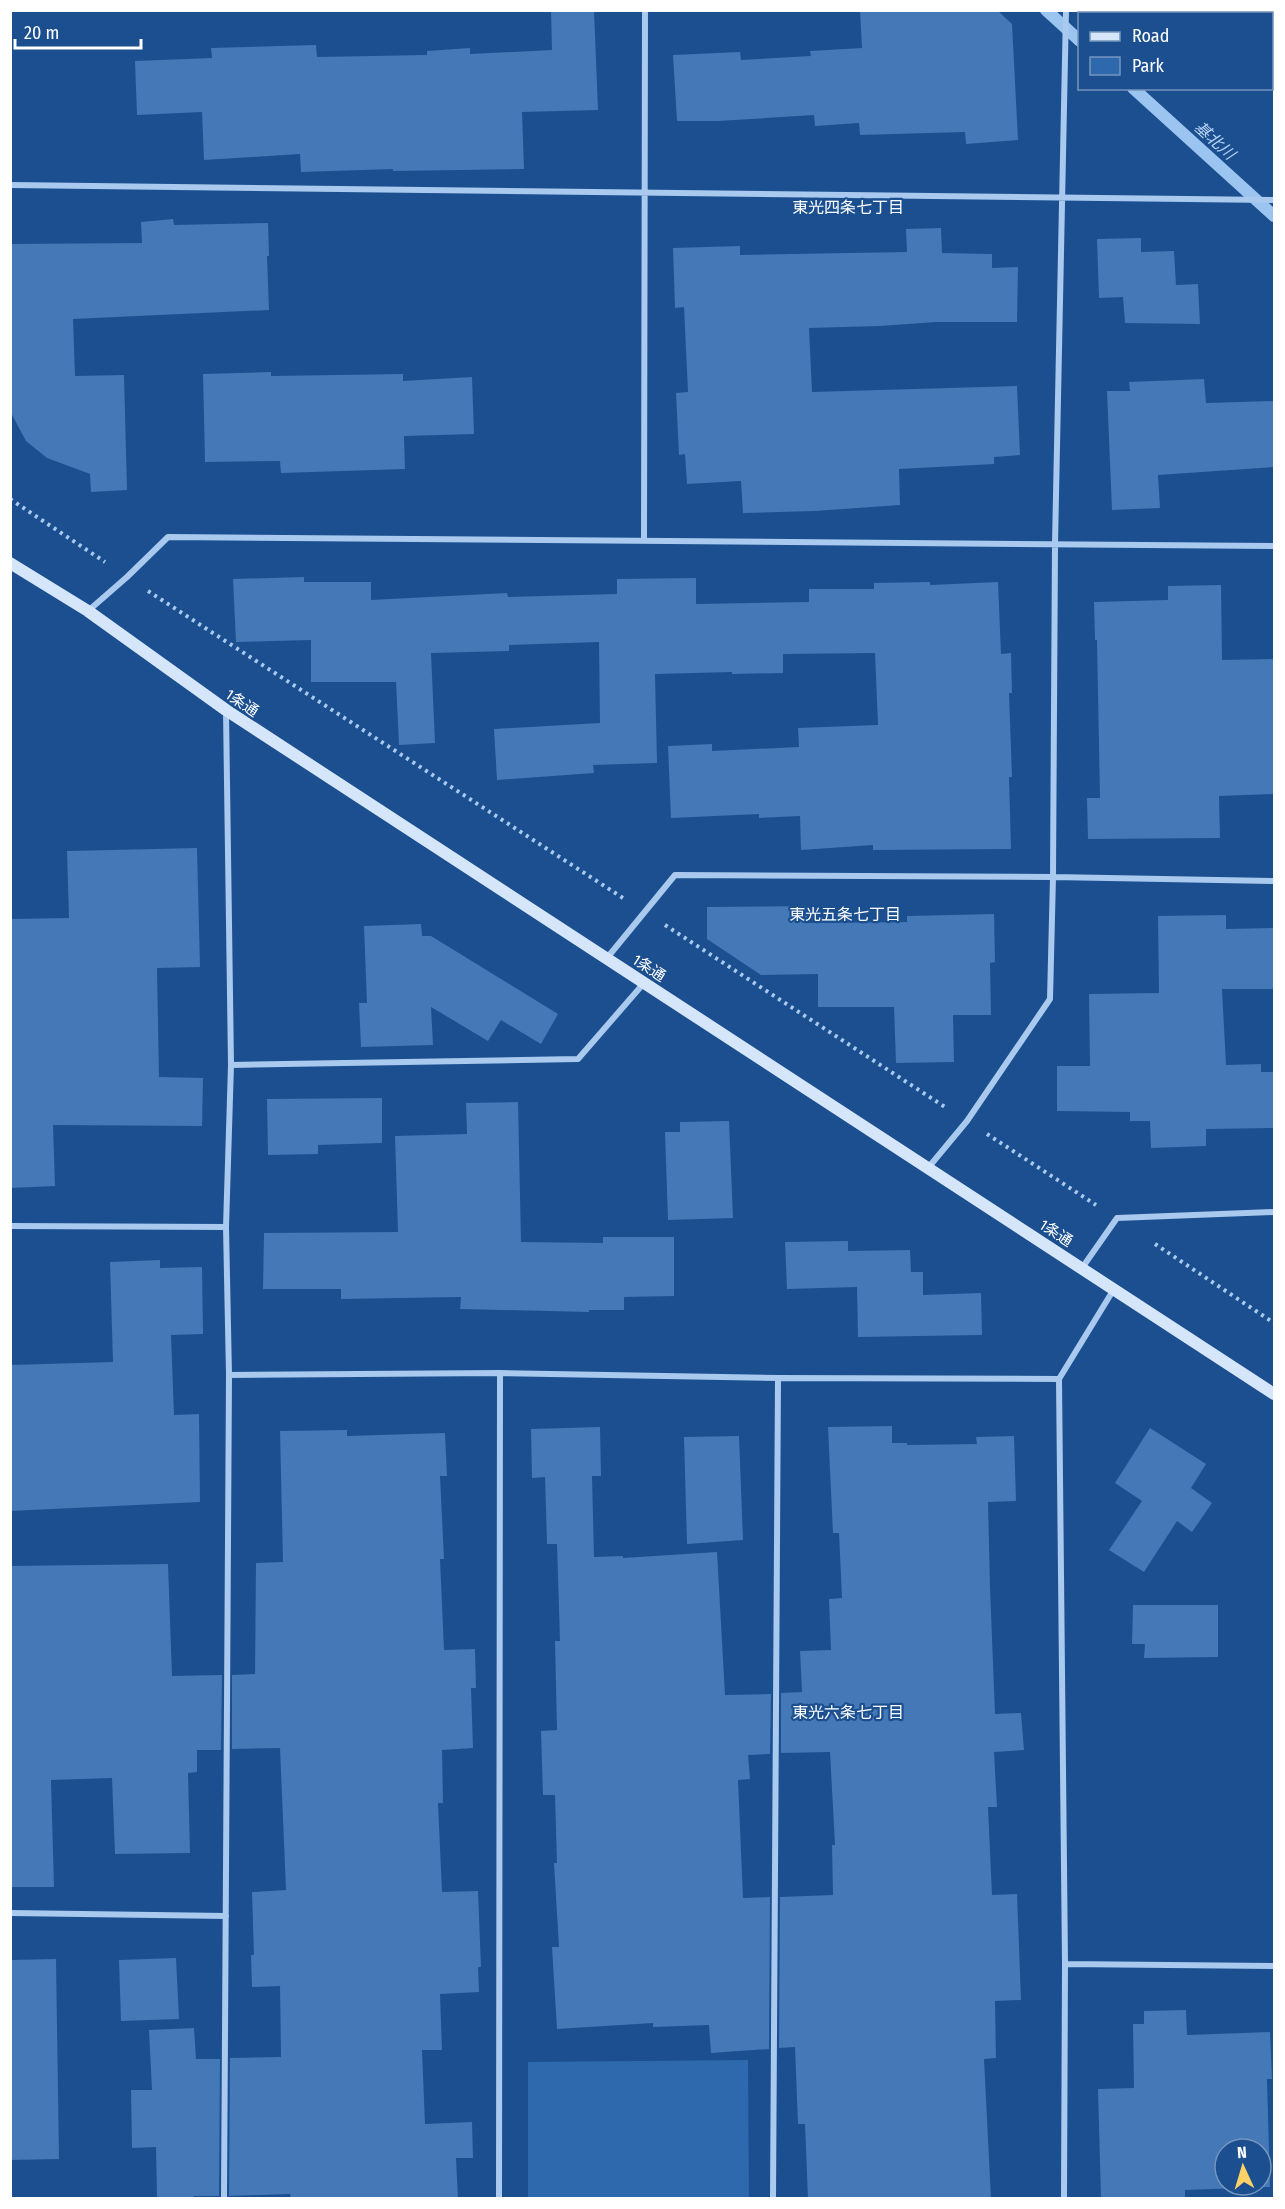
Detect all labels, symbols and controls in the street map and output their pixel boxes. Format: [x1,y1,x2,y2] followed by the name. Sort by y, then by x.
[15,12,141,50] scale bar
[1078,12,1273,90] legend
[24,22,59,44] text: 20 m
[1132,25,1169,47] text: Road
[1132,55,1165,77] text: Park
[1190,117,1240,165] water label: 基北川
[792,198,904,217] district label: 東光四条七丁目
[222,686,262,720] street label: 1条通
[789,905,901,924] district label: 東光五条七丁目
[629,951,669,985] street label: 1条通
[1036,1216,1076,1250] street label: 1条通
[792,1703,904,1722] district label: 東光六条七丁目
[1213,2137,1273,2197] north arrow
[1237,2143,1247,2162] text: N

